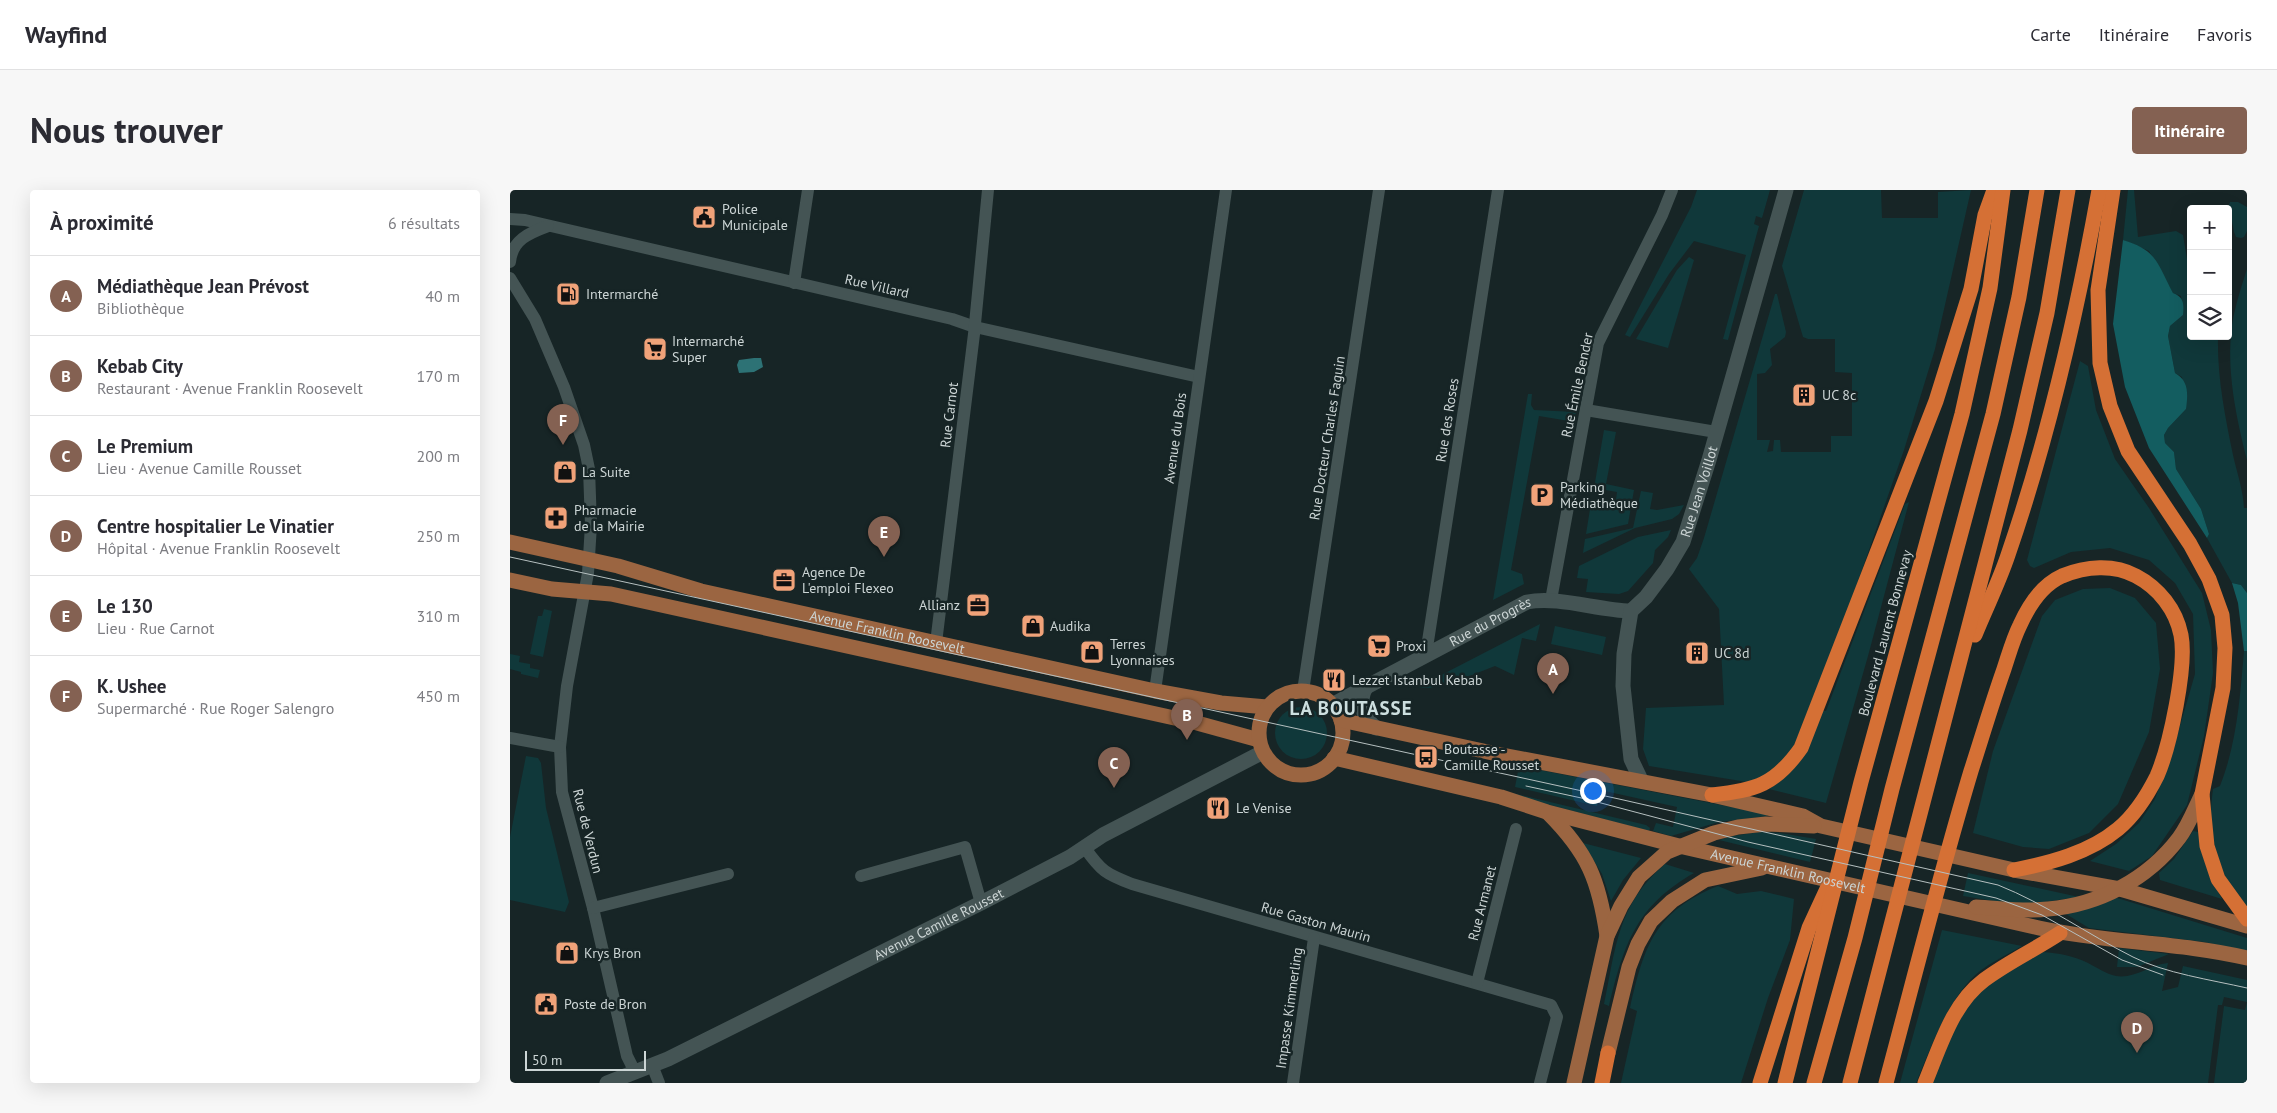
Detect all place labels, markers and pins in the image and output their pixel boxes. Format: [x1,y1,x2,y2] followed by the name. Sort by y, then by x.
[722,200,788,234] place label: Police Municipale
[691,204,717,230] public building icon: Police Municipale
[555,281,581,307] fuel station icon: Intermarché
[586,285,658,303] place label: Intermarché
[672,332,744,366] place label: Intermarché Super
[642,336,668,362] supermarket icon: Intermarché Super
[1791,382,1817,408] building icon: UC 8c
[1822,386,1856,404] place label: UC 8c
[547,404,579,445] pin: F
[552,459,578,485] shop icon: La Suite
[582,463,630,481] place label: La Suite
[1560,478,1638,512] place label: Parking Médiathèque
[1529,482,1555,508] parking icon: Parking Médiathèque
[574,501,645,535] place label: Pharmacie de la Mairie
[543,505,569,531] pharmacy icon: Pharmacie de la Mairie
[868,516,900,557] pin: E
[802,563,894,597] place label: Agence De L'emploi Flexeo
[771,567,797,593] office icon: Agence De L'emploi Flexeo
[965,592,991,618] office icon: Allianz
[919,596,960,614] place label: Allianz
[1020,613,1046,639] shop icon: Audika
[1050,617,1091,635] place label: Audika
[1366,633,1392,659] supermarket icon: Proxi
[1110,635,1175,669] place label: Terres Lyonnaises
[1396,637,1426,655] place label: Proxi
[1079,639,1105,665] shop icon: Terres Lyonnaises
[1684,640,1710,666] building icon: UC 8d
[1714,644,1749,662] place label: UC 8d
[1537,653,1569,694] pin: A
[1321,667,1347,693] restaurant icon: Lezzet Istanbul Kebab
[1352,671,1483,689] place label: Lezzet Istanbul Kebab
[1171,699,1203,740] pin: B
[1444,740,1539,774] place label: Boutasse - Camille Rousset
[1413,744,1439,770] bus stop icon: Boutasse - Camille Rousset
[1098,747,1130,788] pin: C
[1205,795,1231,821] restaurant icon: Le Venise
[1236,799,1292,817] place label: Le Venise
[554,940,580,966] shop icon: Krys Bron
[584,944,641,962] place label: Krys Bron
[533,991,559,1017] public building icon: Poste de Bron
[564,995,647,1013] place label: Poste de Bron
[2121,1012,2153,1053] pin: D

